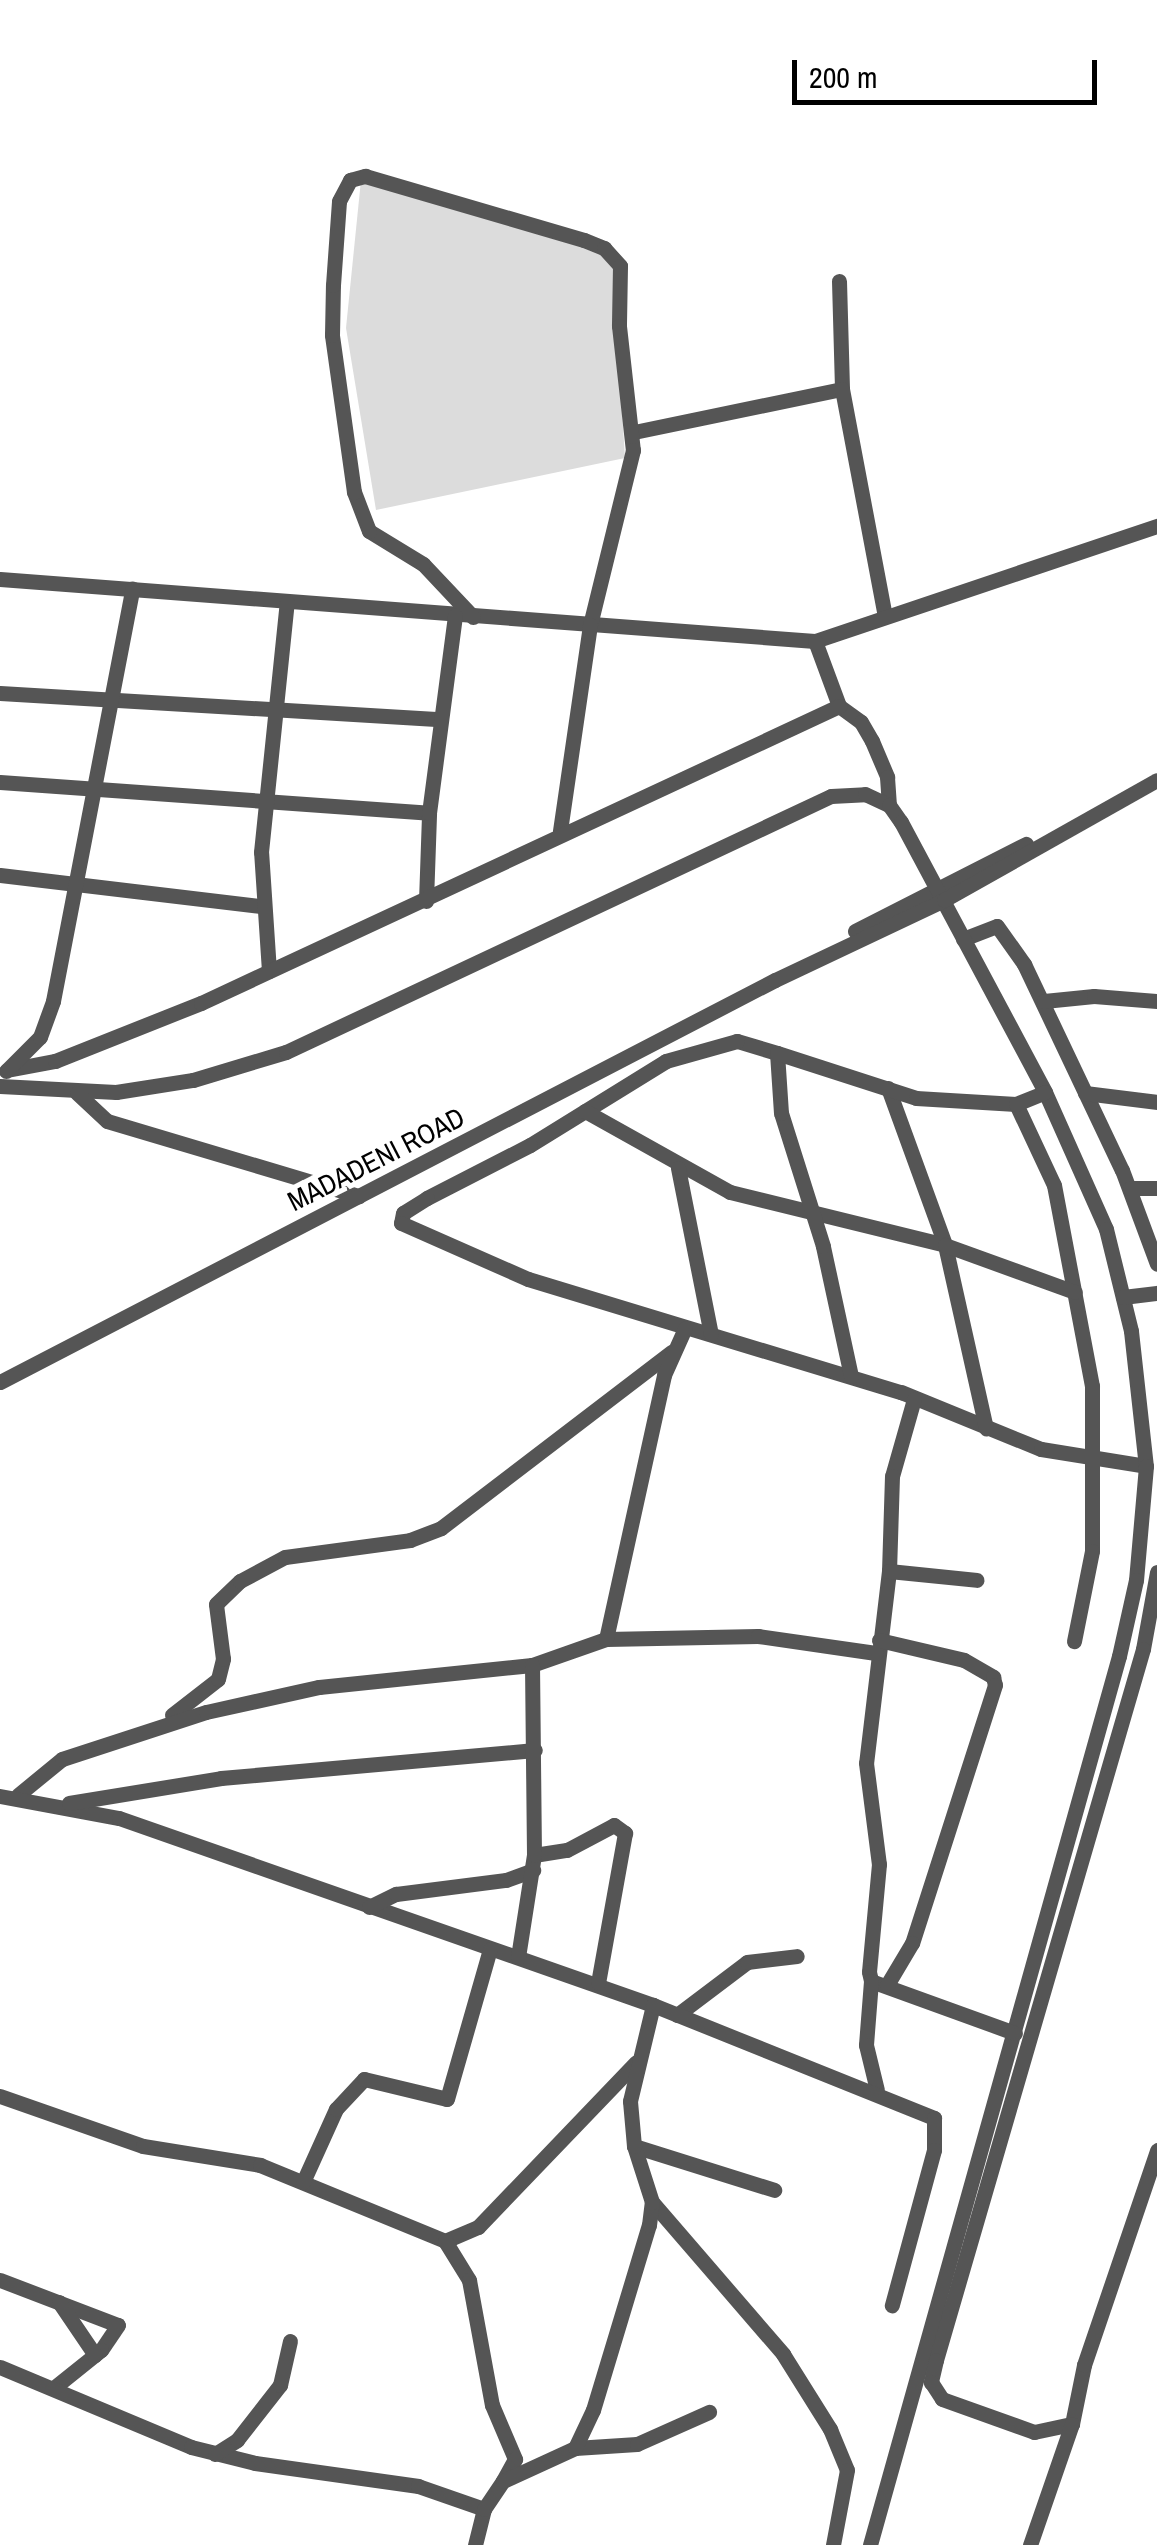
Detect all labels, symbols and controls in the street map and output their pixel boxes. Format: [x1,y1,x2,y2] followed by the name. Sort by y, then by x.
[797,40,1102,102] scale bar
[809,57,877,97] text: 200 m
[282,1100,470,1218] street label: MADADENI ROAD

